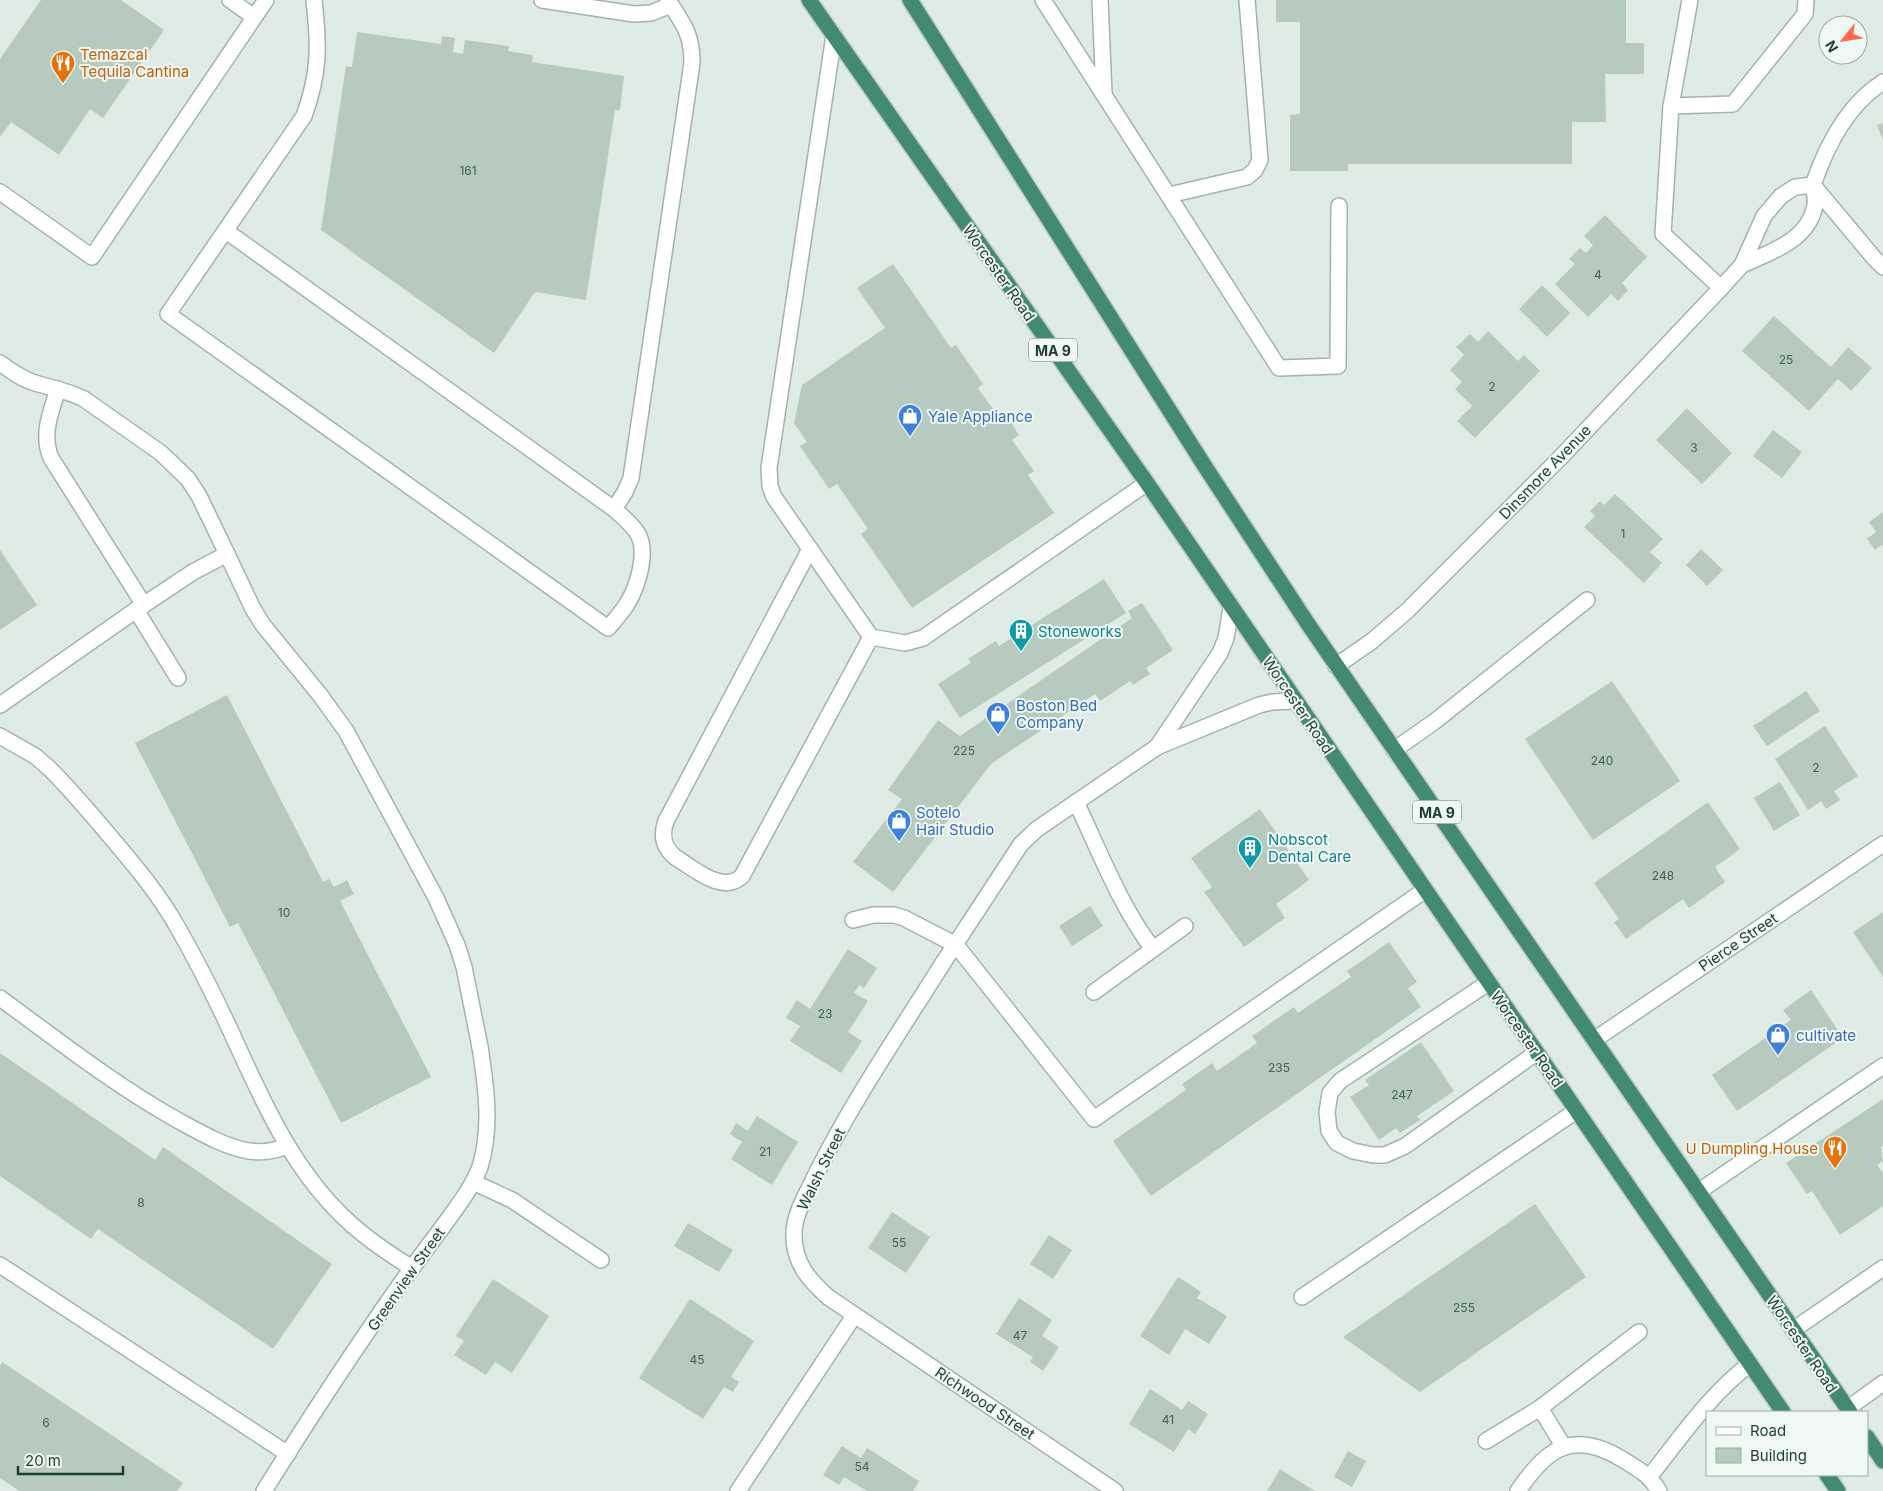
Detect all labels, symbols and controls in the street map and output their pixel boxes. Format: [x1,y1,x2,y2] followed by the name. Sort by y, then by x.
[1818,15,1868,65] north arrow
[1821,38,1841,56] text: N
[80,45,189,81] place label: Temazcal Tequila Cantina
[50,50,76,84] restaurant icon: Temazcal Tequila Cantina
[459,163,477,178] house number: 161
[959,221,1039,325] street label: Worcester Road
[1594,267,1602,282] house number: 4
[1029,338,1077,362] road number: MA 9
[1779,352,1793,367] house number: 25
[1488,379,1496,394] house number: 2
[897,403,923,437] shop icon: Yale Appliance
[928,407,1033,426] place label: Yale Appliance
[1495,421,1595,523] street label: Dinsmore Avenue
[1690,440,1698,455] house number: 3
[1621,526,1625,541] house number: 1
[1008,618,1034,652] building icon: Stoneworks
[1038,622,1122,641] place label: Stoneworks
[1258,653,1338,757] street label: Worcester Road
[1016,696,1097,732] place label: Boston Bed Company
[985,701,1011,735] shop icon: Boston Bed Company
[953,743,975,758] house number: 225
[1591,753,1613,768] house number: 240
[1812,760,1820,775] house number: 2
[1413,800,1461,824] road number: MA 9
[916,803,994,839] place label: Sotelo Hair Studio
[886,808,912,842] shop icon: Sotelo Hair Studio
[1268,830,1351,866] place label: Nobscot Dental Care
[1237,835,1263,869] building icon: Nobscot Dental Care
[1652,868,1674,883] house number: 248
[278,905,290,920] house number: 10
[1695,909,1781,975] street label: Pierce Street
[1487,987,1567,1091] street label: Worcester Road
[818,1006,832,1021] house number: 23
[1765,1022,1791,1056] shop icon: cultivate
[1796,1026,1856,1045] place label: cultivate
[1268,1060,1290,1075] house number: 235
[1391,1087,1413,1102] house number: 247
[793,1125,849,1213] street label: Walsh Street
[1822,1135,1848,1169] restaurant icon: U Dumpling House
[1685,1139,1818,1158] place label: U Dumpling House
[759,1144,771,1159] house number: 21
[137,1195,145,1210] house number: 8
[363,1223,449,1334] street label: Greenview Street
[892,1235,906,1250] house number: 55
[1762,1292,1842,1396] street label: Worcester Road
[1453,1300,1475,1315] house number: 255
[1013,1328,1027,1343] house number: 47
[689,1352,705,1367] house number: 45
[931,1363,1039,1443] street label: Richwood Street
[1706,1411,1868,1476] legend
[1162,1412,1174,1427] house number: 41
[42,1415,50,1430] house number: 6
[1750,1421,1786,1440] text: Road
[18,1444,122,1476] scale bar
[1750,1446,1807,1465] text: Building
[25,1451,61,1470] text: 20 m
[854,1459,870,1474] house number: 54

